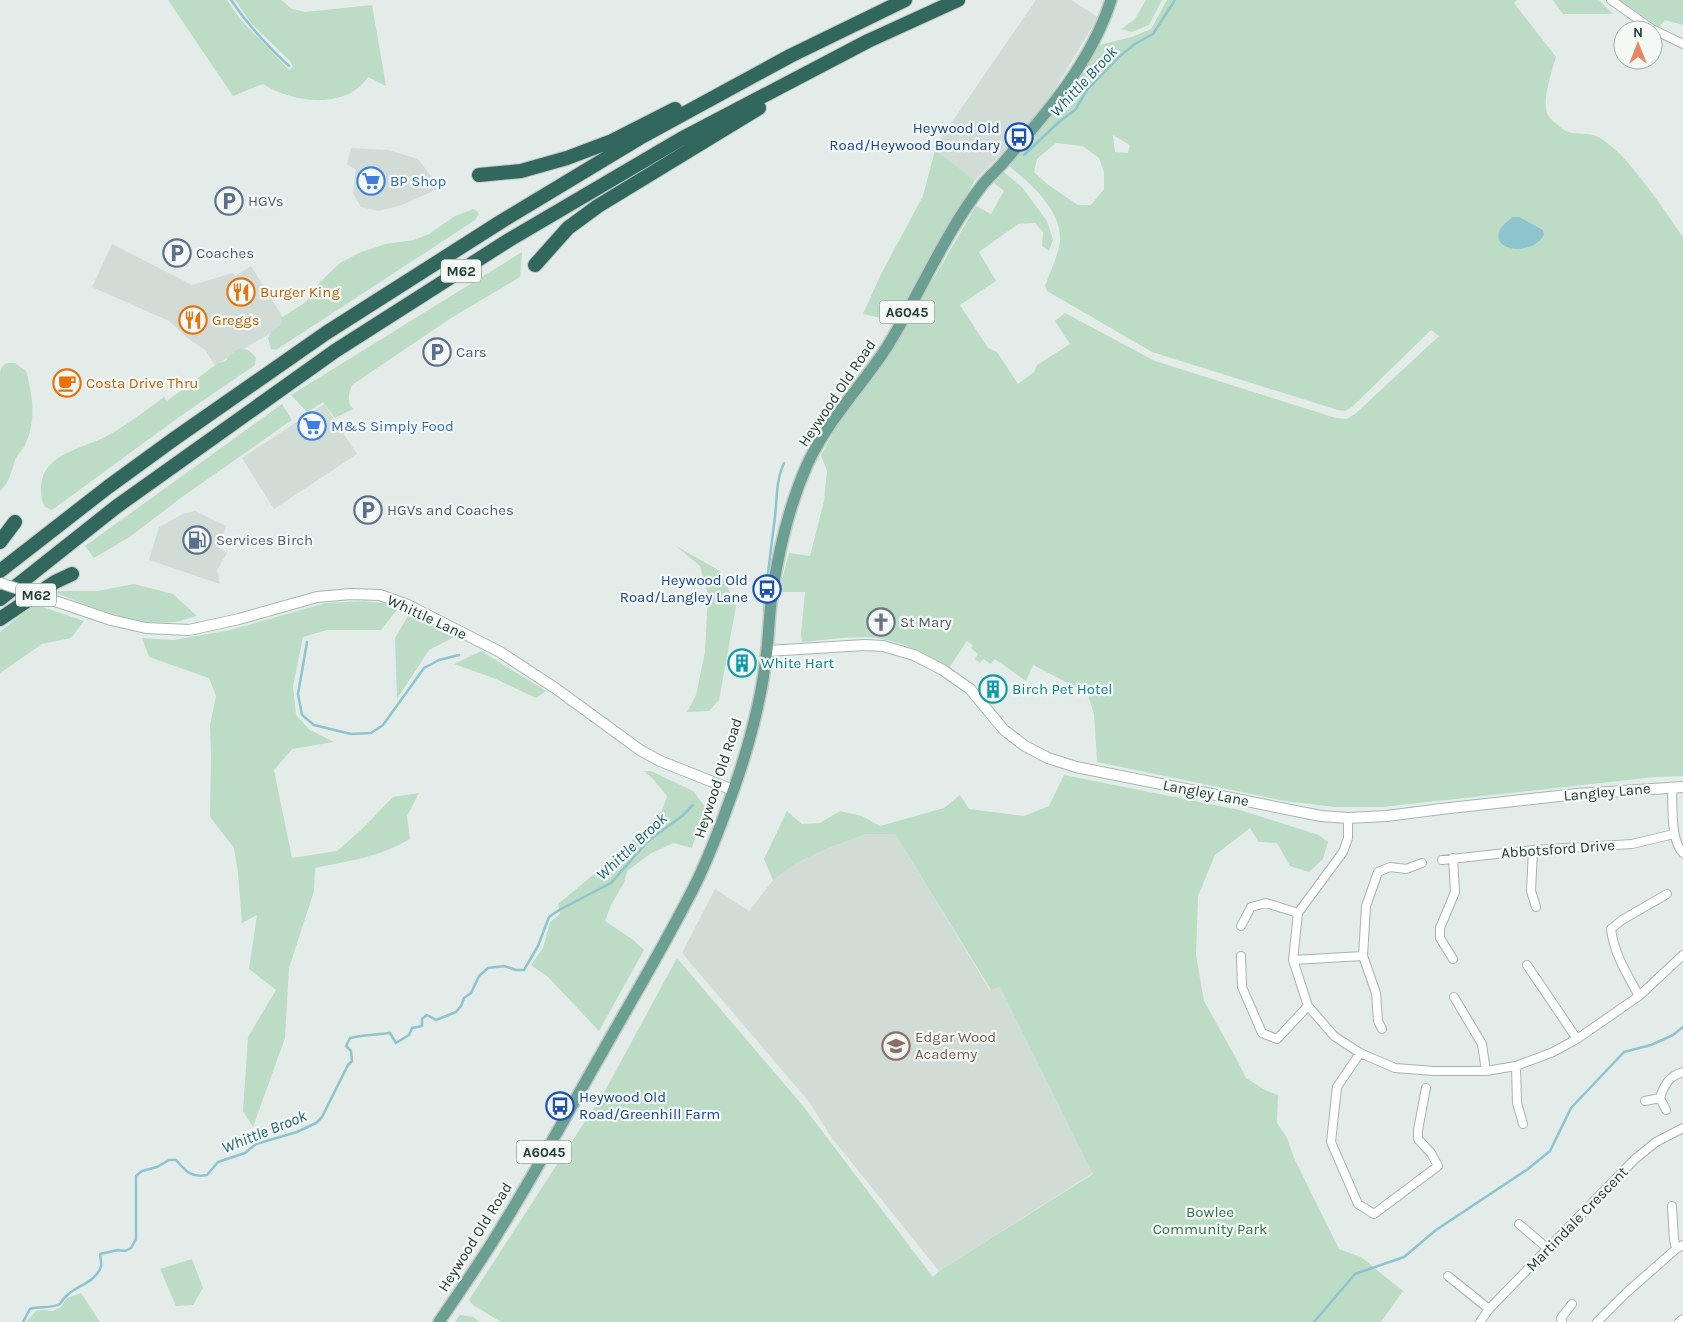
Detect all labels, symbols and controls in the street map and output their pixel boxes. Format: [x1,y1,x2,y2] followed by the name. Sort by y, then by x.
[1613,20,1663,70] north arrow
[1633,24,1643,41] text: N
[1046,41,1122,121] water label: Whittle Brook
[829,119,1000,154] place label: Heywood Old Road/Heywood Boundary
[1004,122,1034,152] bus stop icon: Heywood Old Road/Heywood Boundary
[356,166,386,196] supermarket icon: BP Shop
[390,172,446,190] place label: BP Shop
[214,186,244,216] parking icon: HGVs
[248,192,284,210] place label: HGVs
[162,238,192,268] parking icon: Coaches
[196,244,254,262] place label: Coaches
[441,260,481,282] road number: M62
[226,277,256,307] restaurant icon: Burger King
[260,283,340,301] place label: Burger King
[880,300,934,324] road number: A6045
[178,305,208,335] restaurant icon: Greggs
[212,311,260,329] place label: Greggs
[795,336,879,450] street label: Heywood Old Road
[422,337,452,367] parking icon: Cars
[456,343,487,361] place label: Cars
[52,368,82,398] cafe icon: Costa Drive Thru
[86,374,198,392] place label: Costa Drive Thru
[297,411,327,441] supermarket icon: M&S Simply Food
[331,417,454,435] place label: M&S Simply Food
[353,495,383,525] parking icon: HGVs and Coaches
[387,501,514,519] place label: HGVs and Coaches
[182,525,212,555] fuel station icon: Services Birch
[216,531,313,549] place label: Services Birch
[620,571,748,606] place label: Heywood Old Road/Langley Lane
[752,574,782,604] bus stop icon: Heywood Old Road/Langley Lane
[16,584,56,606] road number: M62
[384,591,470,643] street label: Whittle Lane
[866,607,896,637] church icon: St Mary
[900,613,952,631] place label: St Mary
[727,648,757,678] building icon: White Hart
[761,654,835,672] place label: White Hart
[978,674,1008,704] building icon: Birch Pet Hotel
[1012,680,1113,698] place label: Birch Pet Hotel
[690,716,746,840] street label: Heywood Old Road
[1161,776,1251,810] street label: Langley Lane
[1563,779,1651,805] street label: Langley Lane
[592,808,671,884] water label: Whittle Brook
[1501,836,1615,862] street label: Abbotsford Drive
[915,1028,996,1063] place label: Edgar Wood Academy
[881,1031,911,1061] school or university icon: Edgar Wood Academy
[579,1088,720,1123] place label: Heywood Old Road/Greenhill Farm
[545,1091,575,1121] bus stop icon: Heywood Old Road/Greenhill Farm
[219,1105,310,1157] water label: Whittle Brook
[516,1140,572,1164] road number: A6045
[1522,1163,1632,1275] street label: Martindale Crescent
[434,1179,516,1295] street label: Heywood Old Road
[1153,1203,1267,1238] park label: Bowlee Community Park

